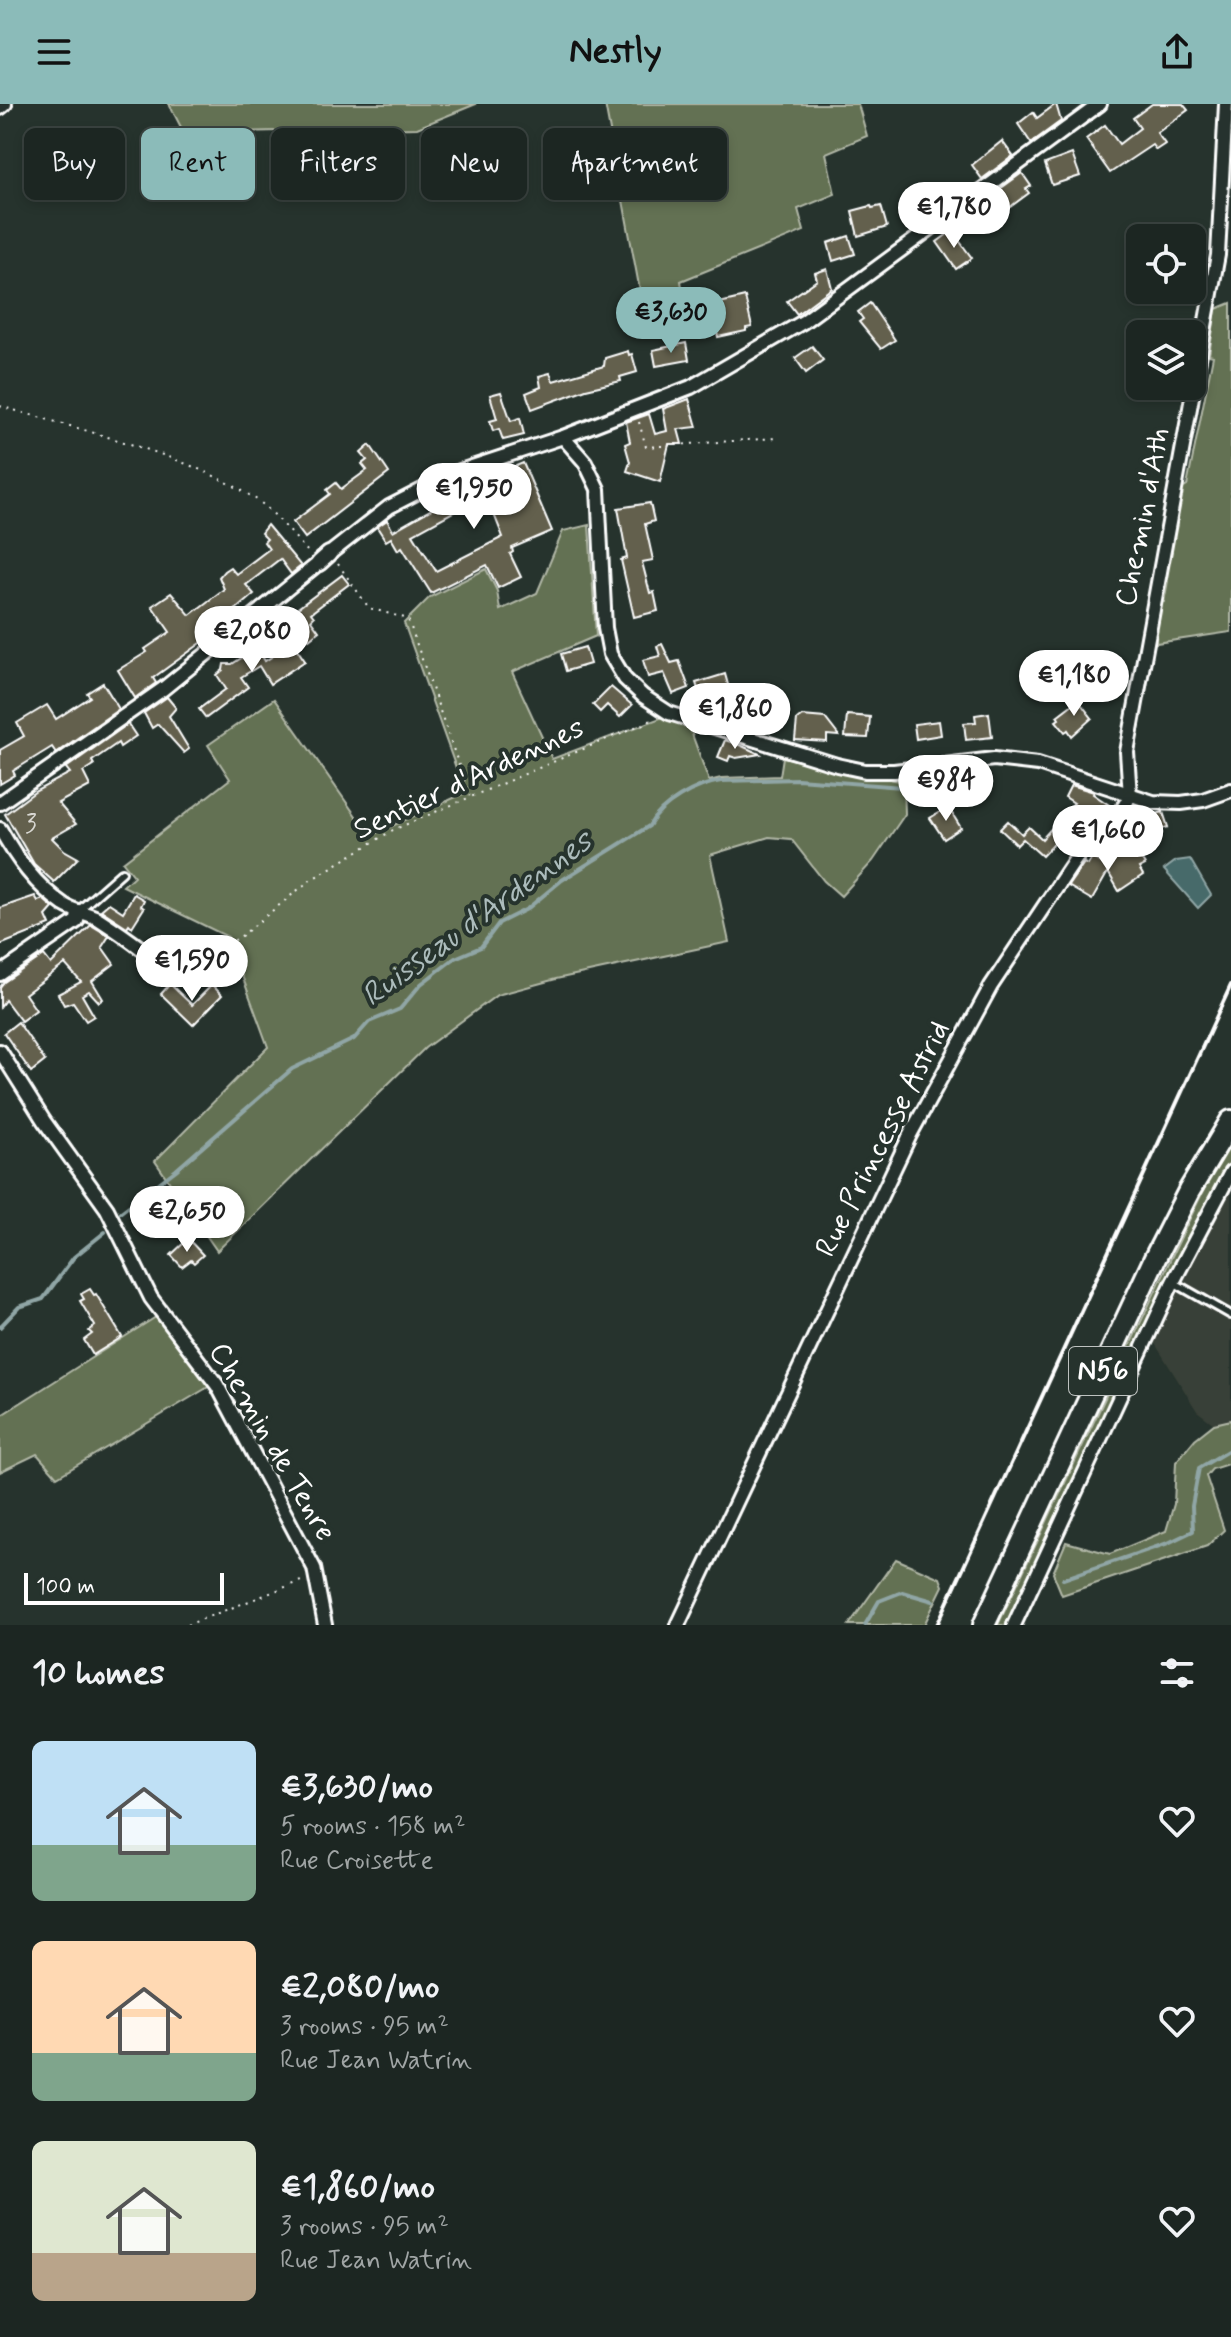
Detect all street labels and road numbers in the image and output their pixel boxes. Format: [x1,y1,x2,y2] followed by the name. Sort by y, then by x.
[1107,424,1179,610] street label: Chemin d'Ath
[347,708,591,850] street label: Sentier d'Ardennes
[807,1014,959,1264] street label: Rue Princesse Astrid
[199,1335,345,1549] street label: Chemin de Tenre
[1069,1347,1137,1395] road number: N56

